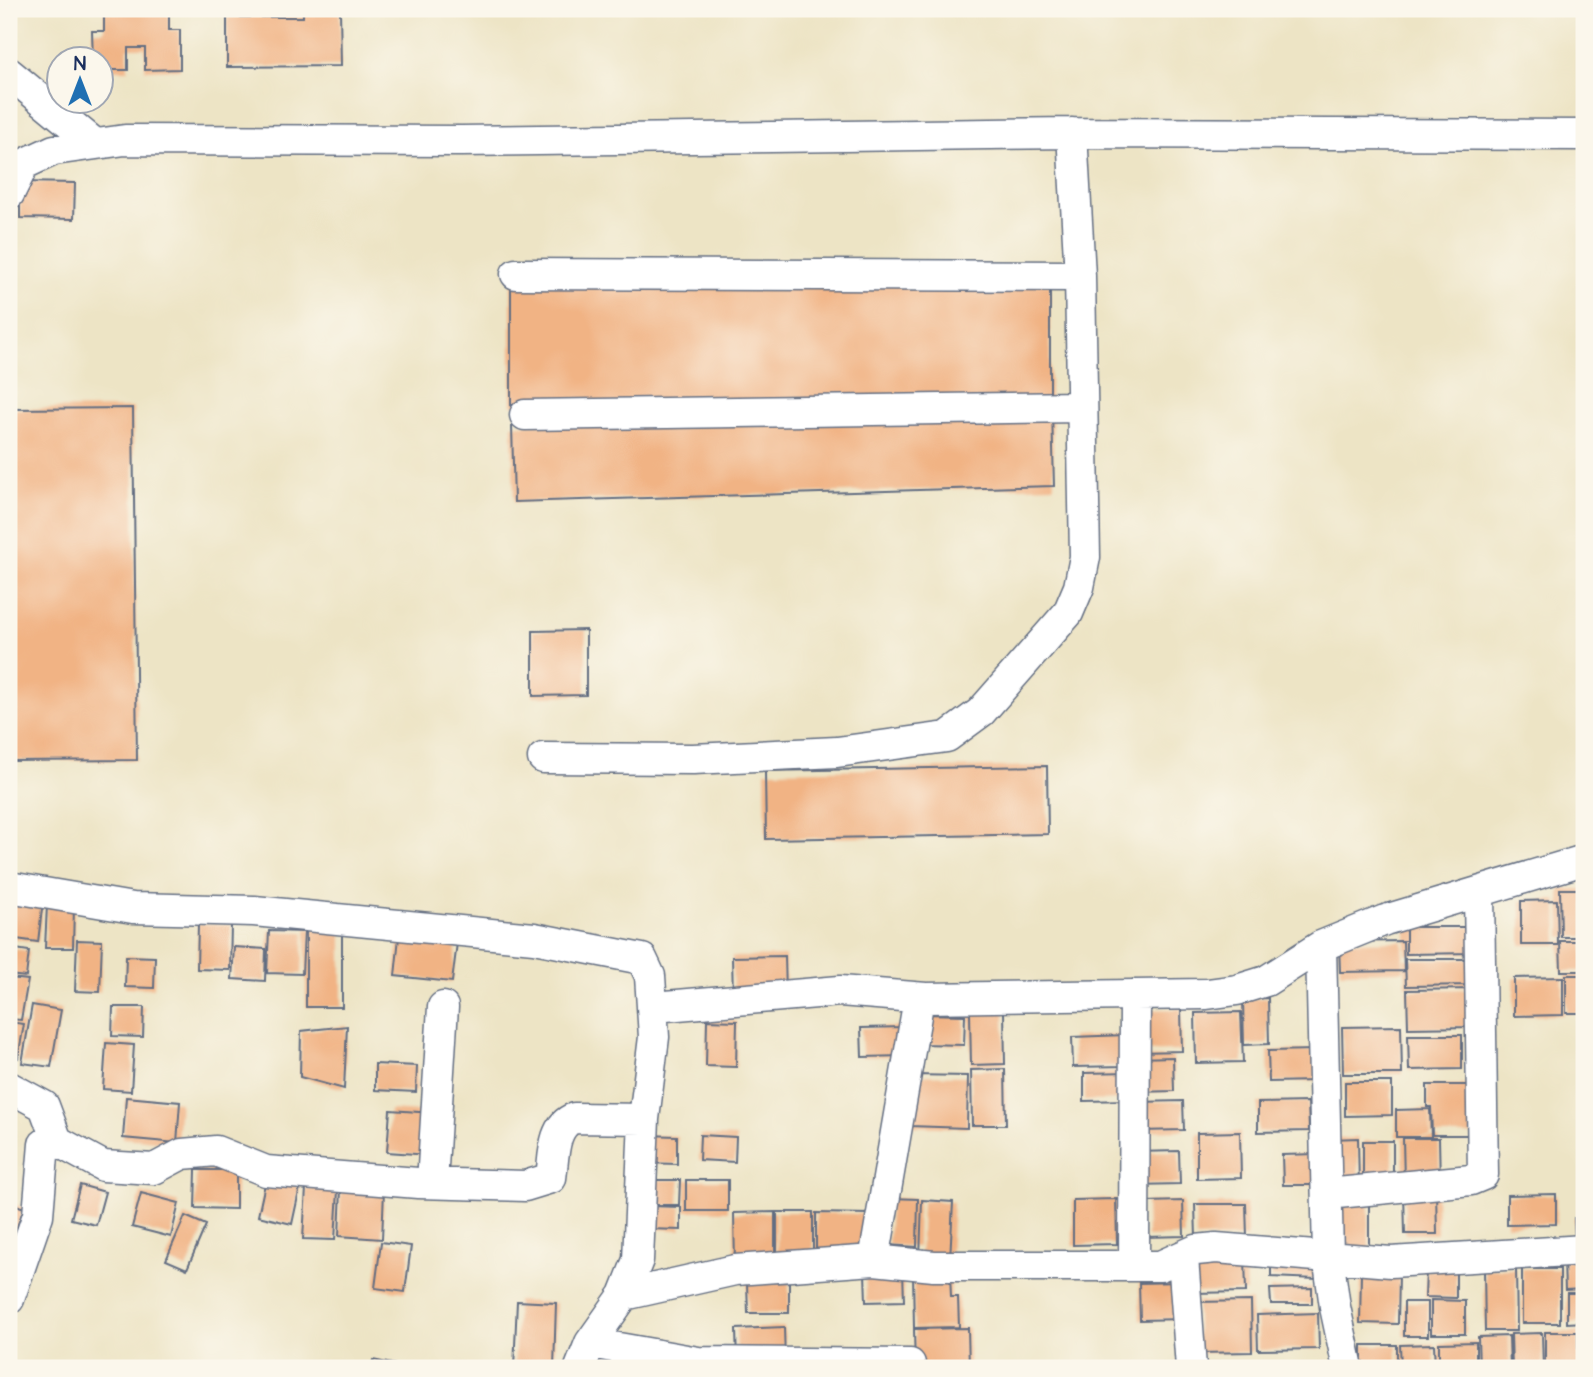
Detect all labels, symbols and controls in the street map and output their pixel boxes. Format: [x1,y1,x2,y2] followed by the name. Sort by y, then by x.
[46,46,116,116] north arrow
[74,51,86,78] text: N

